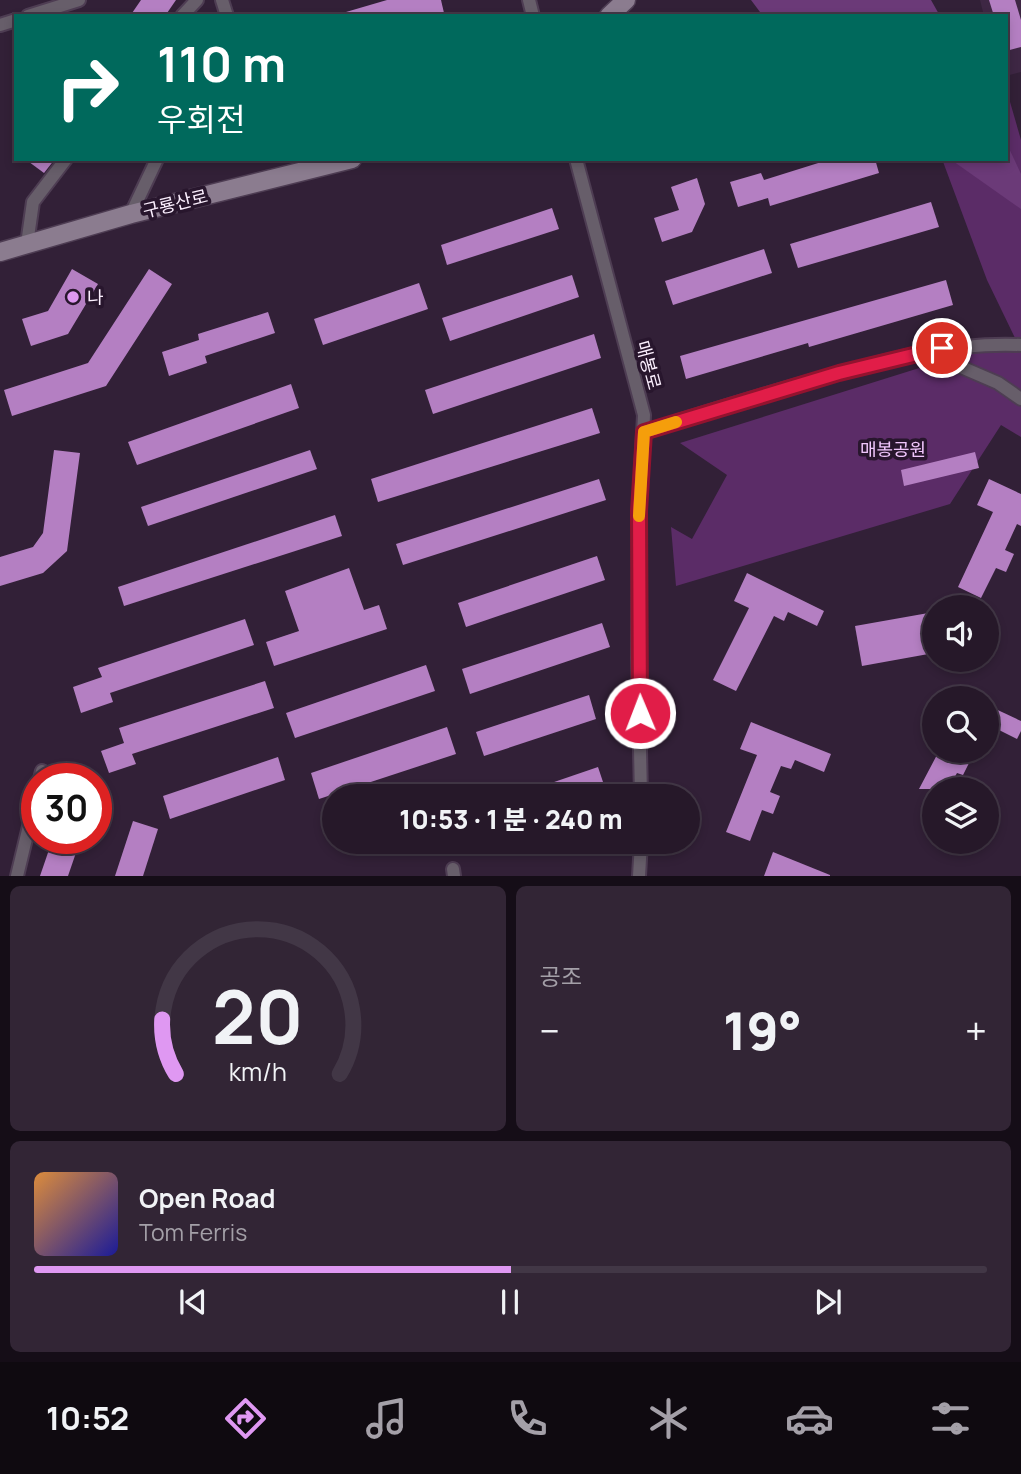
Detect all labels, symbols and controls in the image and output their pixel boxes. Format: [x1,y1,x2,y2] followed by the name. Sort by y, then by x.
[157,30,286,97] text: 110 m
[42,42,133,133] icon: right
[157,97,245,141] text: 우회전
[140,183,210,223] street label: 구룡산로
[87,285,104,309] place label: 나
[65,289,81,305] marker: 나
[912,318,972,378] pin
[923,329,961,367] icon: arrive
[631,338,667,392] street label: 매봉로
[860,437,926,461] park label: 매봉공원
[922,595,999,854] map controls
[922,595,999,672] button: sound
[603,676,677,750] position arrow
[922,686,999,763] button: search
[21,763,112,854] speed limit sign: 30
[922,777,999,854] button: layers
[399,801,623,837] text: 10:53 · 1 분 · 240 m
[540,960,582,992] text: 공조
[212,967,303,1067] text: 20
[723,995,802,1066] text: 19°
[540,1004,560,1056] text: −
[965,1004,987,1056] text: +
[229,1054,287,1089] text: km/h
[139,1180,275,1216] text: Open Road
[139,1216,247,1248] text: Tom Ferris
[174,1283,212,1321] icon: previous
[491,1283,529,1321] icon: pause
[809,1283,847,1321] icon: next
[221,1394,270,1443] icon: directions
[362,1394,411,1443] icon: music
[503,1394,552,1443] icon: phone
[644,1394,693,1443] icon: climate
[785,1394,834,1443] icon: car
[926,1394,975,1443] icon: filters
[46,1396,129,1440] text: 10:52

